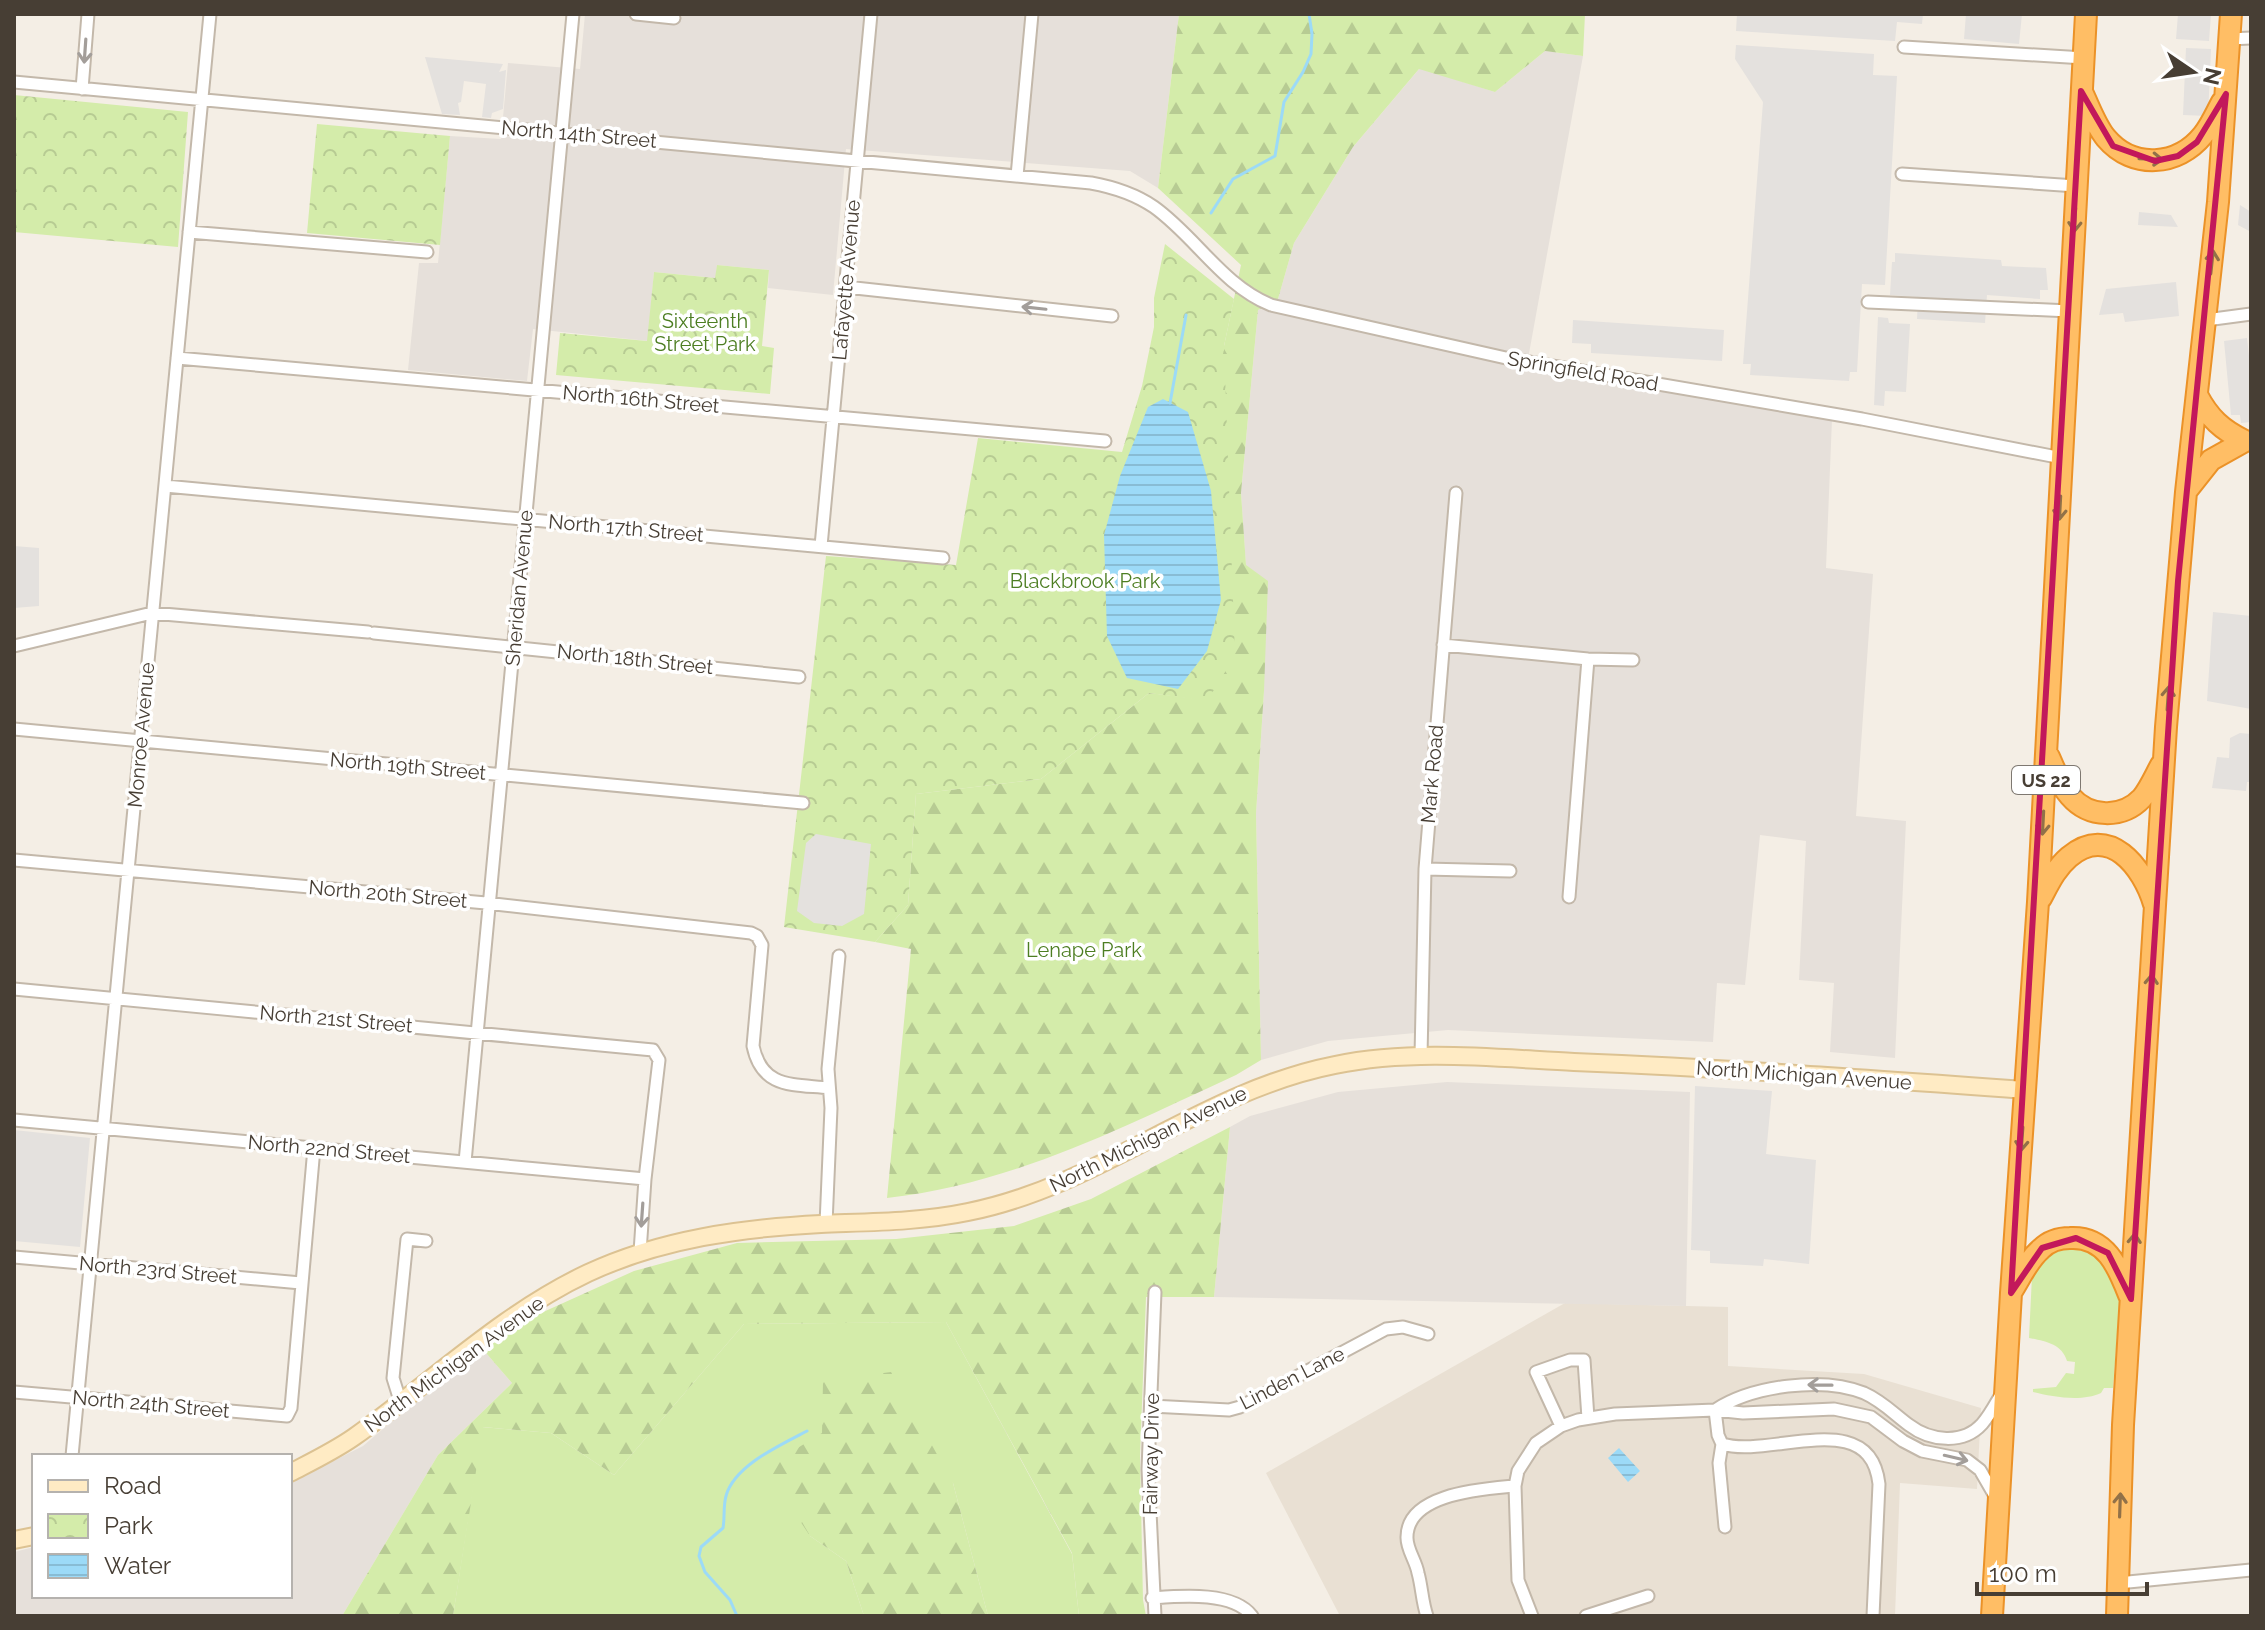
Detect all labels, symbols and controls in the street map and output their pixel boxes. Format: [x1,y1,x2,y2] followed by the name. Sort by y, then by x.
[2153,32,2233,112] north arrow
[77,37,92,64] one-way arrow
[2198,65,2227,88] text: N
[500,115,658,153] street label: North 14th Street
[2138,152,2164,167] one-way arrow
[827,198,865,361] street label: Lafayette Avenue
[2067,206,2082,233] one-way arrow
[2204,249,2219,276] one-way arrow
[1021,300,1048,315] one-way arrow
[654,309,756,356] park label: Sixteenth Street Park
[1506,346,1660,396] street label: Springfield Road
[562,380,721,418] street label: North 16th Street
[2052,494,2067,521] one-way arrow
[500,509,538,667] street label: Sheridan Avenue
[547,509,705,547] street label: North 17th Street
[1010,569,1161,593] park label: Blackbrook Park
[556,639,715,679] street label: North 18th Street
[123,661,159,809] street label: Monroe Avenue
[2161,685,2176,712] one-way arrow
[1416,724,1448,824] street label: Mark Road
[329,747,487,785] street label: North 19th Street
[2012,766,2080,794] road number: US 22
[2035,809,2050,836] one-way arrow
[308,875,469,913] street label: North 20th Street
[1026,938,1142,962] park label: Lenape Park
[2143,973,2158,1000] one-way arrow
[258,1000,414,1038] street label: North 21st Street
[1695,1055,1913,1095] street label: North Michigan Avenue
[1046,1081,1251,1197] street label: North Michigan Avenue
[2014,1125,2029,1152] one-way arrow
[247,1130,412,1168] street label: North 22nd Street
[634,1202,649,1228] one-way arrow
[2127,1232,2142,1259] one-way arrow
[78,1251,238,1289] street label: North 23rd Street
[360,1291,549,1437] street label: North Michigan Avenue
[1236,1341,1349,1415] street label: Linden Lane
[1807,1377,1834,1393] one-way arrow
[71,1385,231,1423] street label: North 24th Street
[1138,1392,1164,1515] street label: Fairway Drive
[1943,1451,1968,1466] one-way arrow
[32,1454,292,1598] legend
[104,1471,162,1500] text: Road
[2112,1492,2128,1519] one-way arrow
[104,1511,153,1540] text: Park
[1977,1546,2147,1596] scale bar
[104,1551,172,1580] text: Water
[1989,1559,2057,1588] text: 100 m

